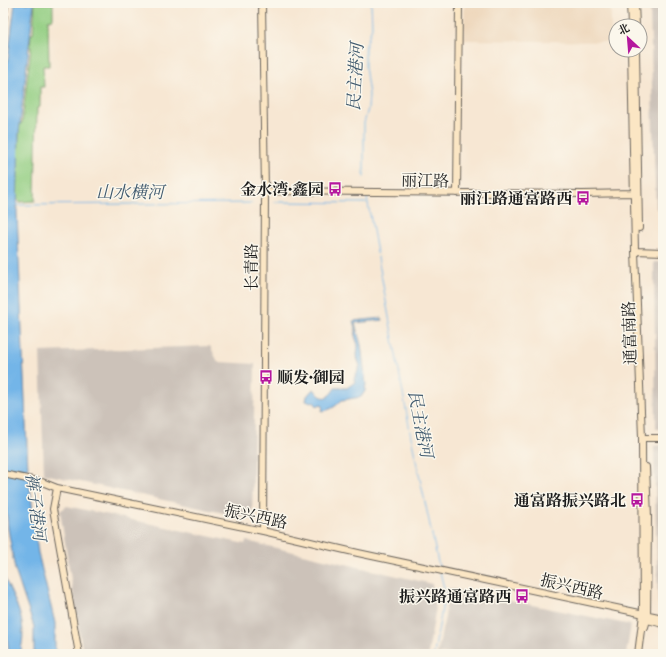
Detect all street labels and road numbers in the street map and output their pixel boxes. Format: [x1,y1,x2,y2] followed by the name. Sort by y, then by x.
[401,171,449,191] street label: 丽江路
[242,243,262,291] street label: 长青路
[619,301,641,365] street label: 通富南路
[222,501,289,533] street label: 振兴西路
[538,570,605,604] street label: 振兴西路

